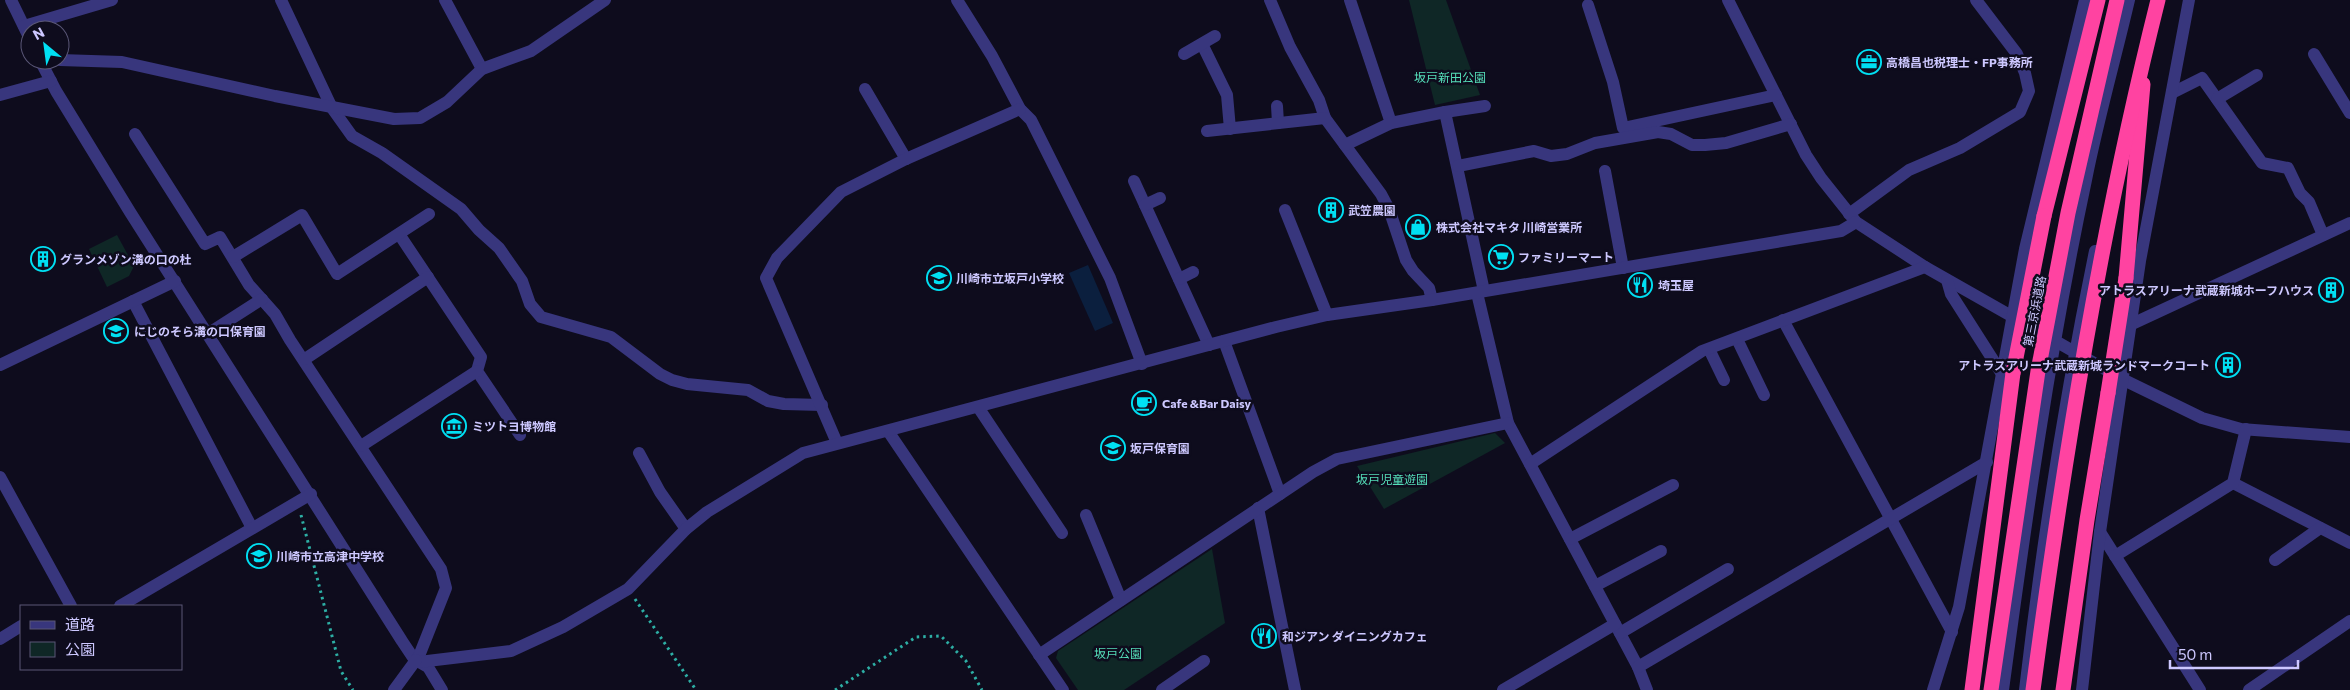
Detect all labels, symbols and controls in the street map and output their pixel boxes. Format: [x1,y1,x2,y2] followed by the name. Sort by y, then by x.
[20,20,70,70] north arrow
[30,23,47,43] text: N
[1856,49,1882,75] office icon: 高橋昌也税理士・FP事務所
[1886,55,2033,69] place label: 高橋昌也税理士・FP事務所
[1414,70,1486,84] park label: 坂戸新田公園
[1318,197,1344,223] building icon: 武笠農園
[1348,203,1396,217] place label: 武笠農園
[1405,214,1431,240] shop icon: 株式会社マキタ 川崎営業所
[1436,220,1582,234] place label: 株式会社マキタ 川崎営業所
[1488,244,1514,270] supermarket icon: ファミリーマート
[30,246,56,272] building icon: グランメゾン溝の口の杜
[1518,250,1614,264] place label: ファミリーマート
[60,252,192,266] place label: グランメゾン溝の口の杜
[926,265,952,291] school or university icon: 川崎市立坂戸小学校
[956,271,1064,285] place label: 川崎市立坂戸小学校
[1627,272,1653,298] restaurant icon: 埼玉屋
[2020,274,2048,348] street label: 第三京浜道路
[2318,277,2344,303] building icon: アトラスアリーナ武蔵新城ホーフハウス
[1658,278,1694,292] place label: 埼玉屋
[2099,283,2314,297] place label: アトラスアリーナ武蔵新城ホーフハウス
[103,318,129,344] school or university icon: にじのそら溝の口保育園
[134,324,266,338] place label: にじのそら溝の口保育園
[2215,352,2241,378] building icon: アトラスアリーナ武蔵新城ランドマークコート
[1958,358,2210,372] place label: アトラスアリーナ武蔵新城ランドマークコート
[1131,390,1157,416] cafe icon: Cafe &Bar Daisy
[1162,396,1251,410] place label: Cafe &Bar Daisy
[441,413,467,439] museum icon: ミツトヨ博物館
[472,419,556,433] place label: ミツトヨ博物館
[1100,435,1126,461] school or university icon: 坂戸保育園
[1130,441,1190,455] place label: 坂戸保育園
[1356,472,1428,486] park label: 坂戸児童遊園
[246,543,272,569] school or university icon: 川崎市立高津中学校
[276,549,384,563] place label: 川崎市立高津中学校
[20,605,182,670] legend
[65,615,95,633] text: 道路
[1251,623,1277,649] restaurant icon: 和ジアン ダイニングカフェ
[1282,629,1428,643] place label: 和ジアン ダイニングカフェ
[2170,638,2298,670] scale bar
[65,640,95,658] text: 公園
[2178,645,2212,663] text: 50 m
[1094,646,1142,660] park label: 坂戸公園

